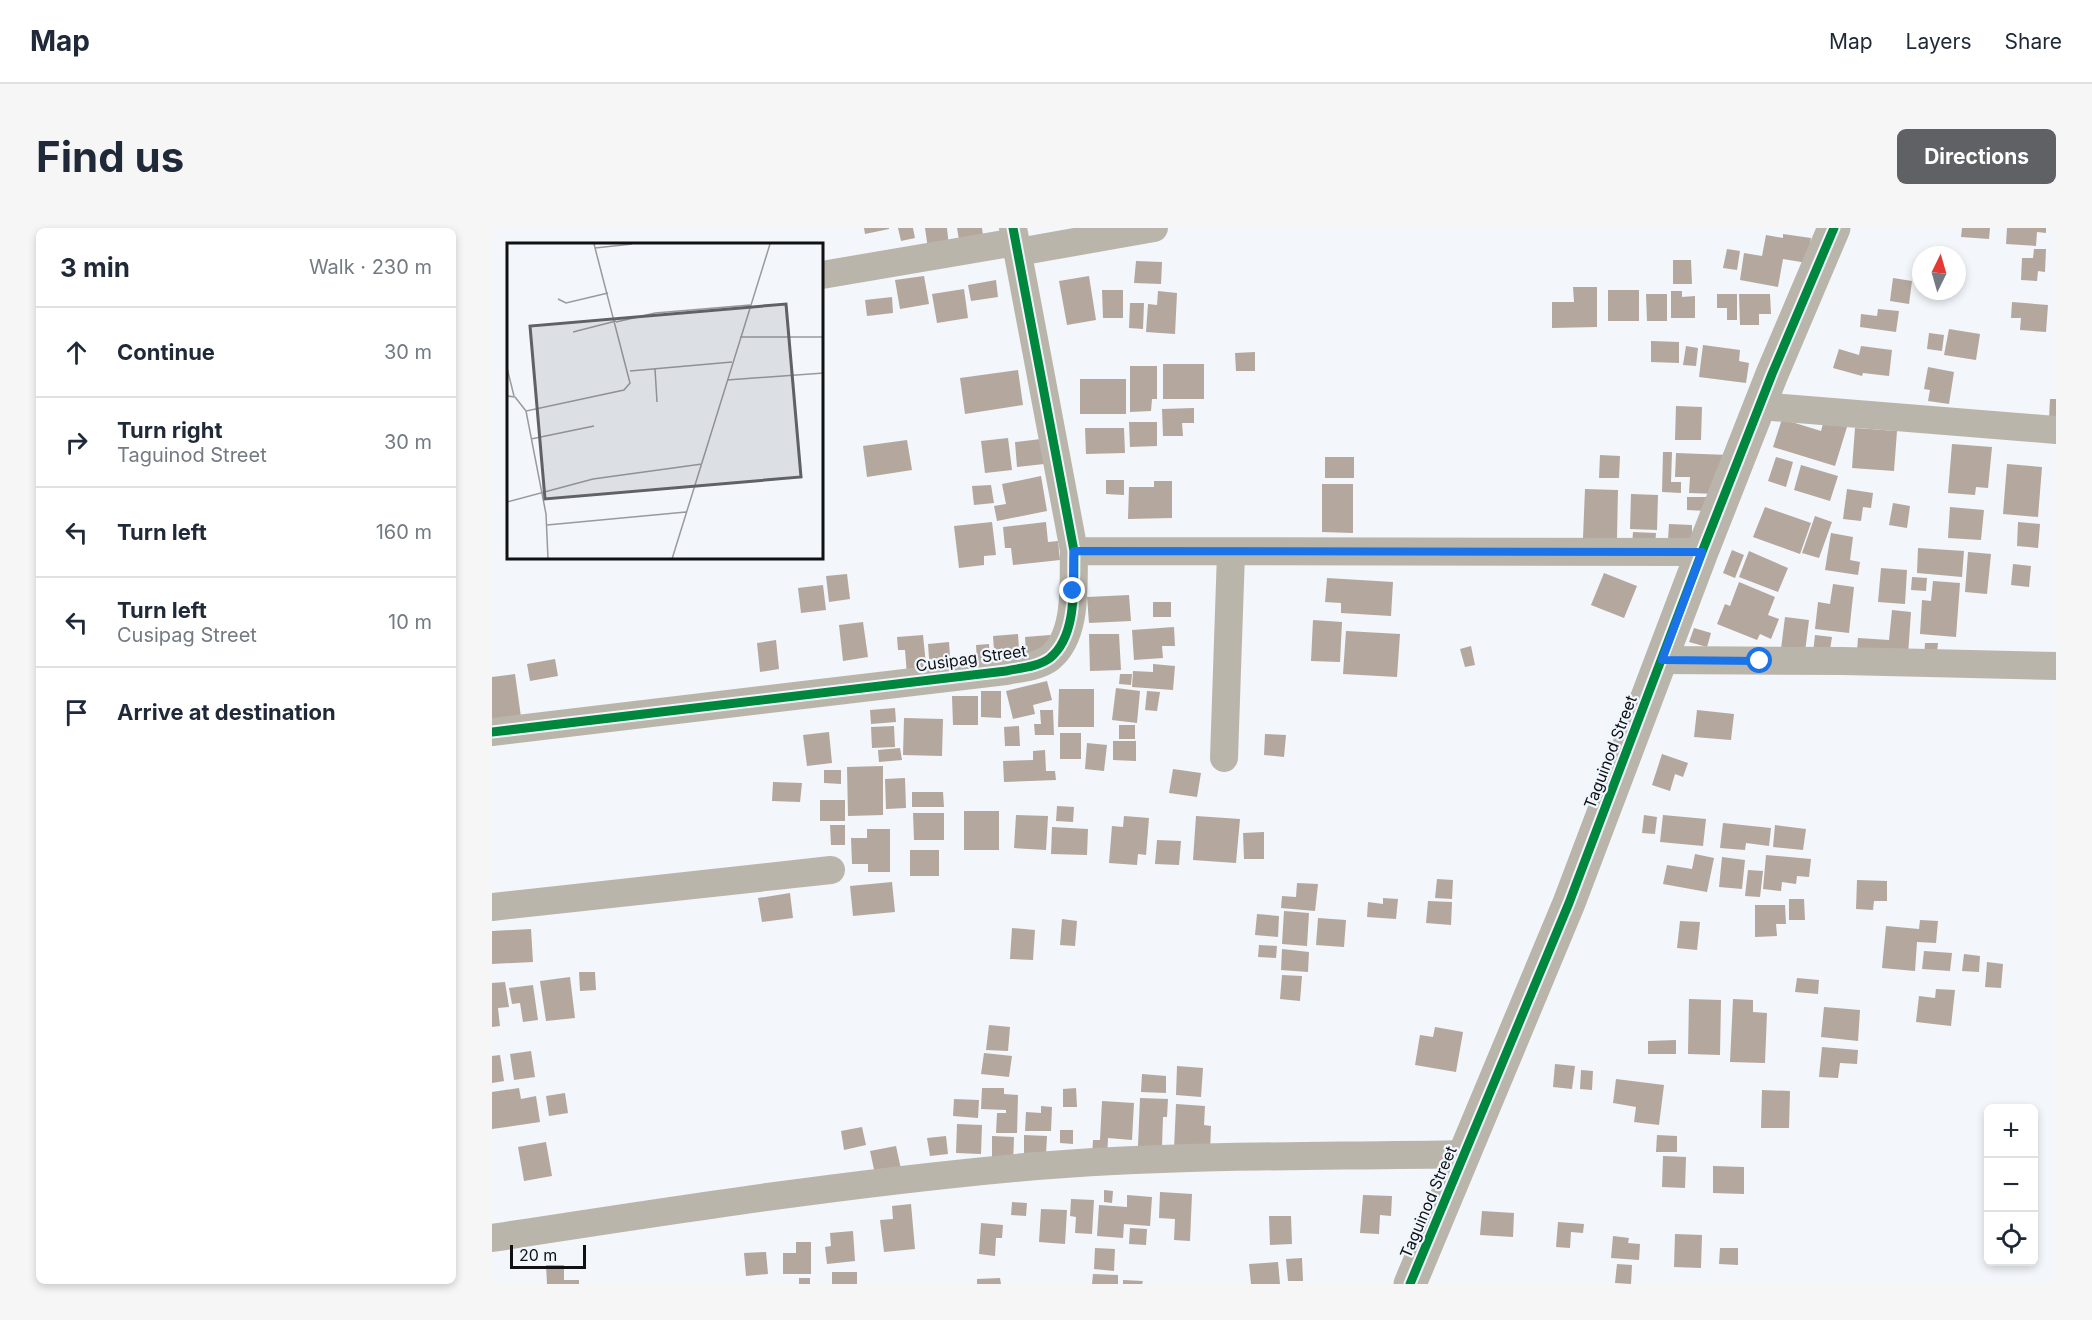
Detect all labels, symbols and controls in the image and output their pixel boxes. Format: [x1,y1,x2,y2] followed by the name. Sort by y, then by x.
[30,24,90,58] text: Map
[1829,29,1873,54] text: Map
[1906,29,1972,54] text: Layers
[2005,29,2062,54] text: Share
[1897,129,2056,184] button: Directions
[36,131,184,182] text: Find us
[507,243,824,560] inset map
[1912,246,1966,300] north arrow
[60,252,130,283] text: 3 min
[309,255,432,279] text: Walk · 230 m
[60,336,93,369] icon: ahead
[117,339,215,365] text: Continue
[384,340,432,364] text: 30 m
[117,417,223,443] text: Turn right
[60,426,93,459] icon: right
[384,430,432,454] text: 30 m
[117,443,267,467] text: Taguinod Street
[60,516,93,549] icon: left
[117,519,207,545] text: Turn left
[376,520,432,544] text: 160 m
[1059,577,1085,603] route end
[117,597,207,623] text: Turn left
[60,606,93,639] icon: left
[388,610,432,634] text: 10 m
[117,623,257,647] text: Cusipag Street
[914,640,1028,676] street label: Cusipag Street
[1746,647,1772,673] route start
[1579,693,1641,811] street label: Taguinod Street
[60,696,93,729] icon: arrive
[117,699,336,725] text: Arrive at destination
[1984,1104,2038,1266] map controls
[1984,1104,2038,1158] button: +
[1395,1143,1461,1261] street label: Taguinod Street
[1984,1158,2038,1212] button: −
[1984,1212,2038,1266] button: locate
[510,1242,586,1270] scale bar
[519,1245,557,1265] text: 20 m

